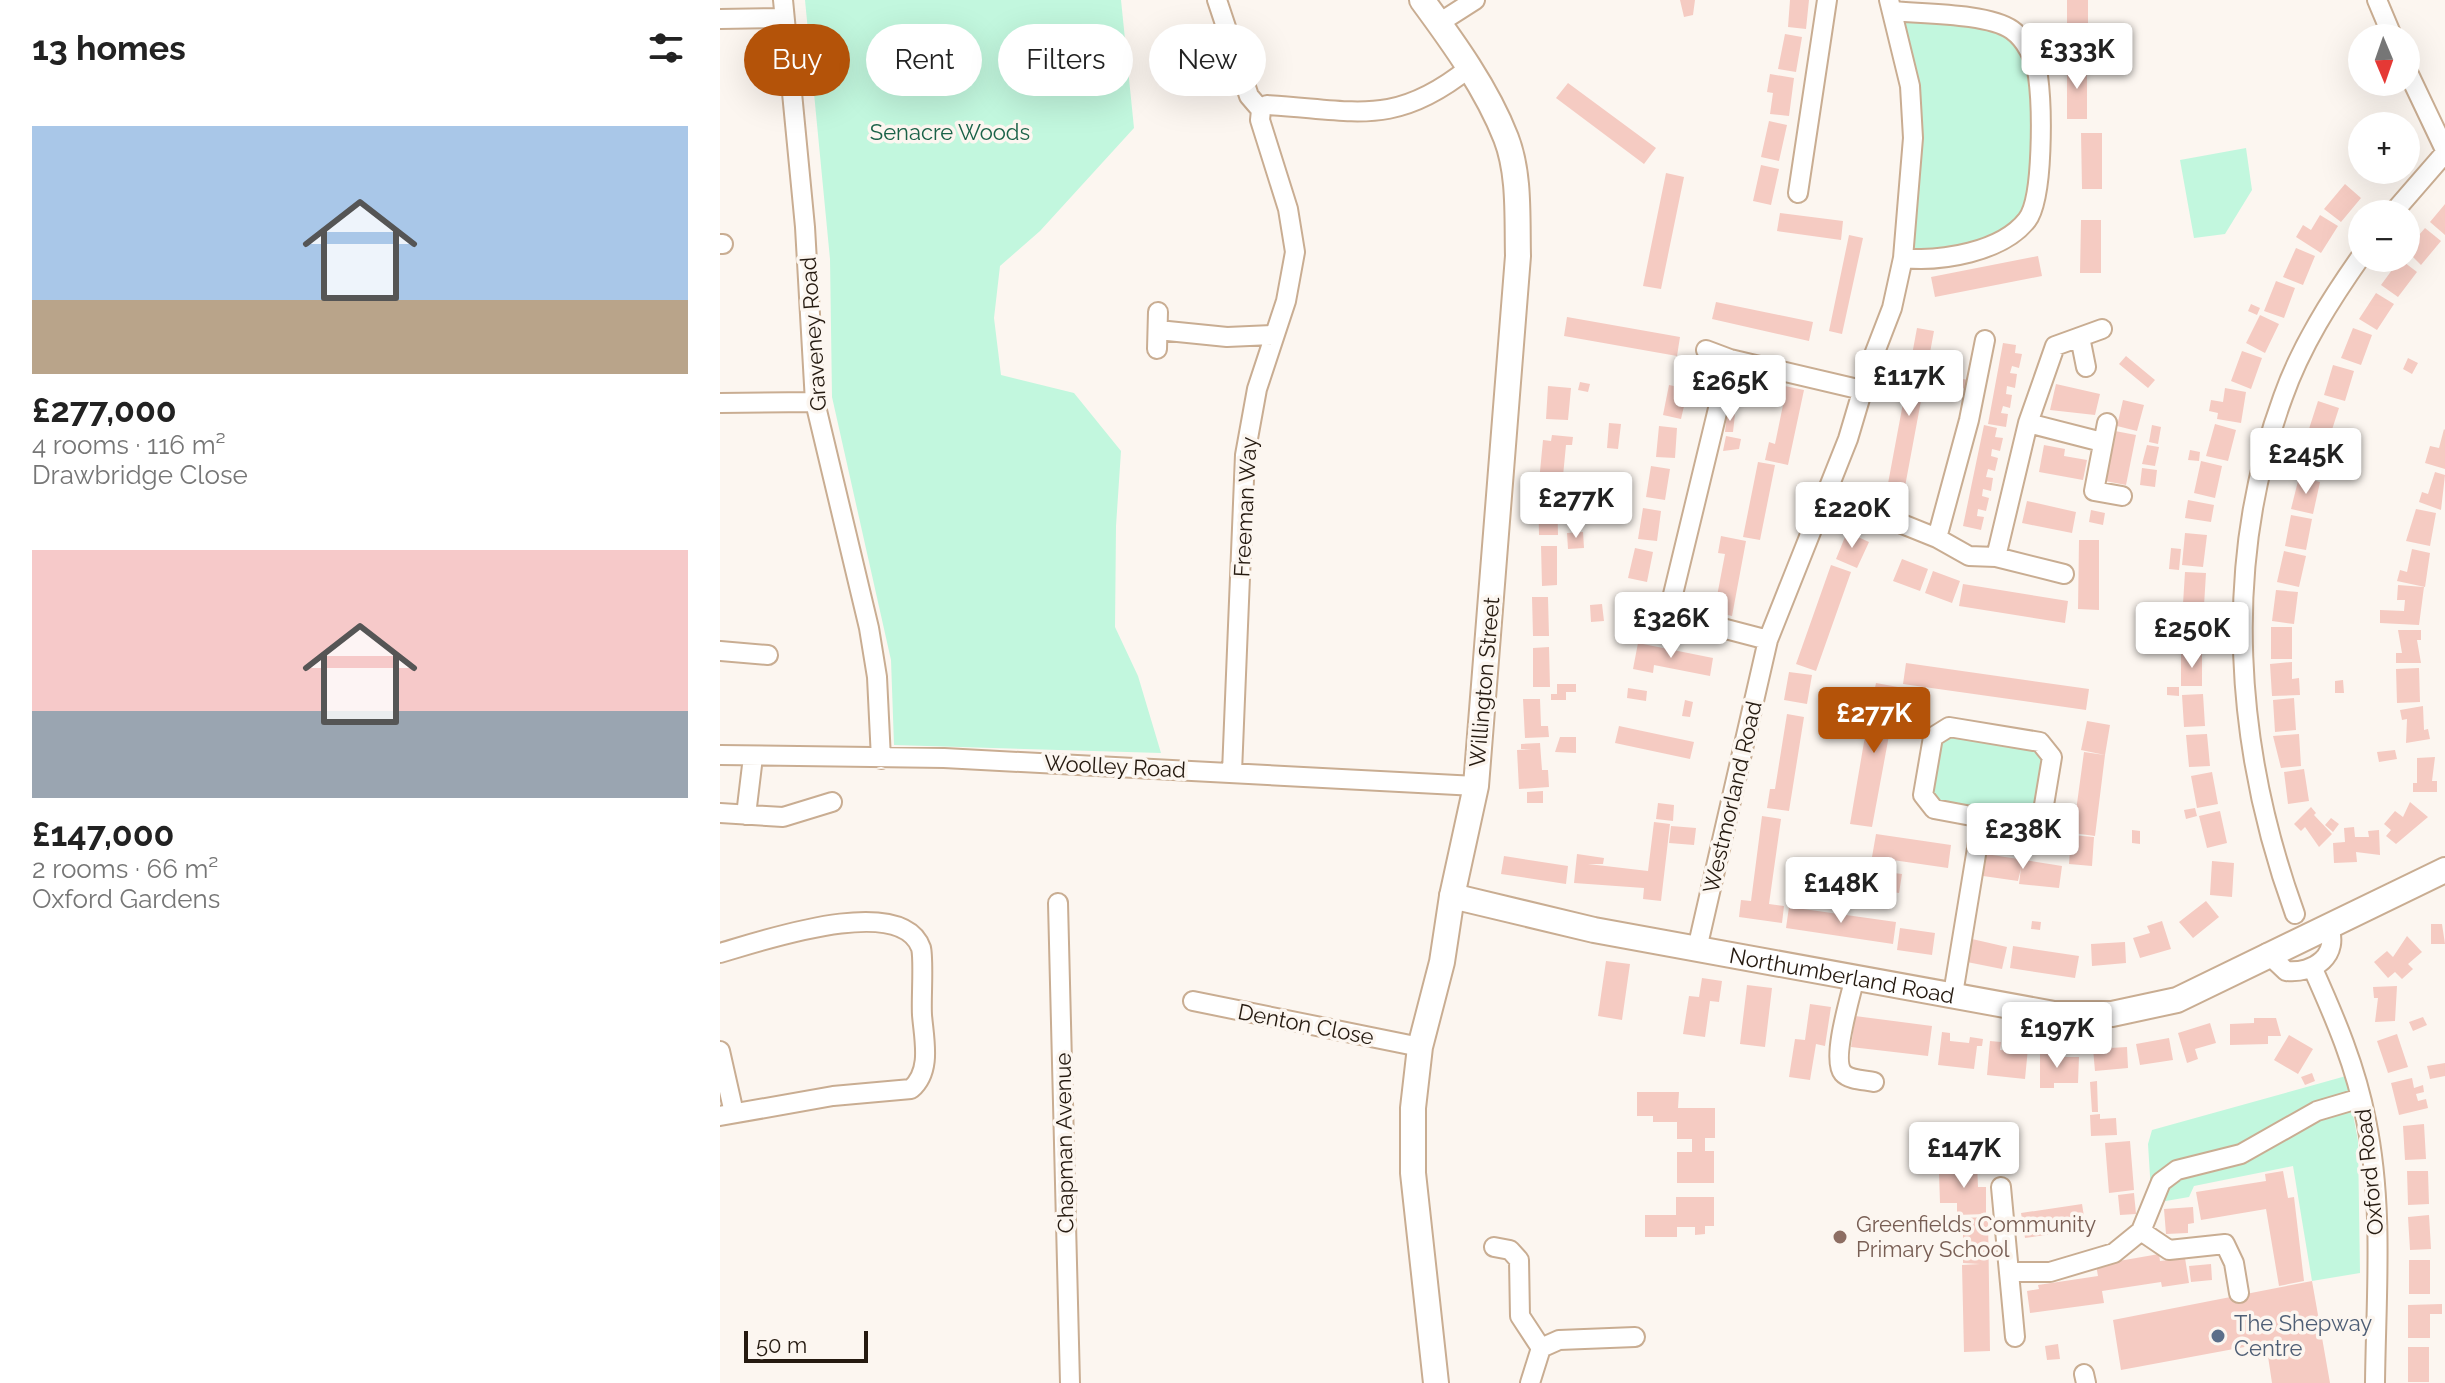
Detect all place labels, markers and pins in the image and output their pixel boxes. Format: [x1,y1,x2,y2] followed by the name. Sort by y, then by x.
[2021,23,2133,91] pin: £333K
[1853,350,1965,418] pin: £117K
[1674,355,1786,423] pin: £265K
[2250,428,2362,496] pin: £245K
[1520,472,1632,540] pin: £277K
[1796,482,1908,550] pin: £220K
[1615,592,1727,660] pin: £326K
[2136,602,2248,670] pin: £250K
[1818,687,1930,755] pin: £277K
[1967,803,2079,871] pin: £238K
[1785,857,1897,925] pin: £148K
[2001,1002,2113,1070] pin: £197K
[1908,1122,2020,1190] pin: £147K
[1856,1211,2096,1262] place label: Greenfields Community Primary School
[1831,1228,1849,1246] marker: Greenfields Community Primary School
[2234,1310,2372,1361] place label: The Shepway Centre
[2209,1327,2227,1345] marker: The Shepway Centre

